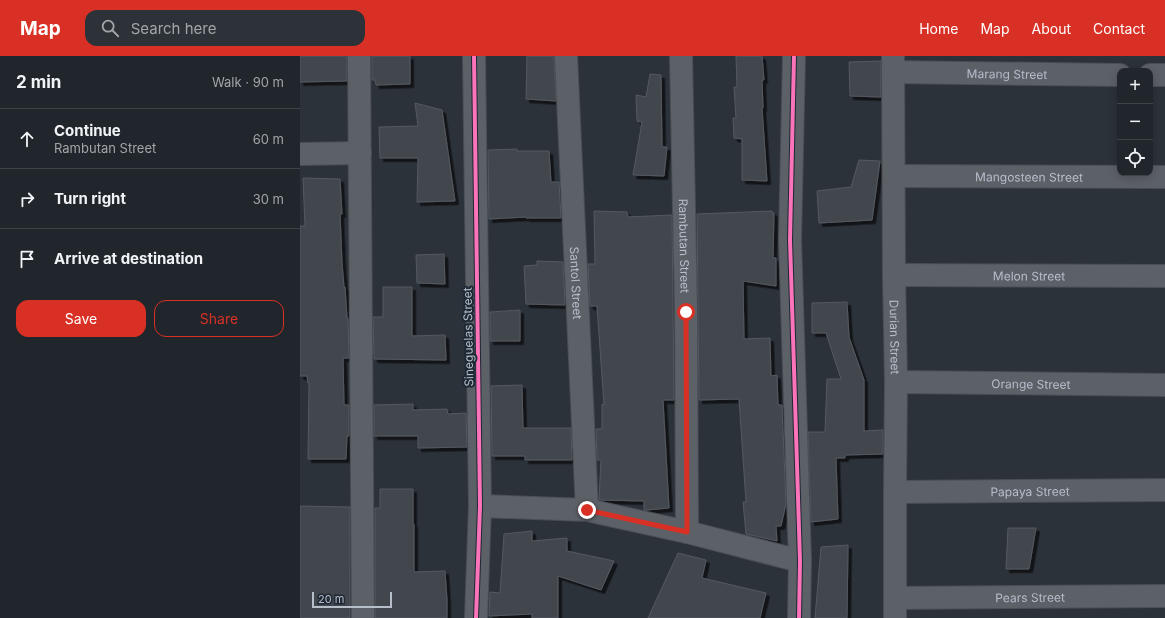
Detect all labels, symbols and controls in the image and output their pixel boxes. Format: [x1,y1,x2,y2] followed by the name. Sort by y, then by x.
[85,10,365,46] search box
[20,17,61,40] text: Map
[99,17,121,39] icon: search
[131,19,216,38] text: Search here
[919,20,958,37] text: Home
[980,20,1010,37] text: Map
[1032,20,1071,37] text: About
[1093,20,1145,37] text: Contact
[967,65,1047,82] street label: Marang Street
[1117,68,1153,176] map controls
[1117,68,1153,104] button: +
[16,72,61,92] text: 2 min
[212,74,284,90] text: Walk · 90 m
[1117,104,1153,140] button: −
[54,121,121,140] text: Continue
[16,128,38,150] icon: ahead
[253,131,284,147] text: 60 m
[54,140,156,156] text: Rambutan Street
[1117,140,1153,176] button: locate
[975,169,1083,184] street label: Mangosteen Street
[16,188,38,210] icon: right
[54,189,126,208] text: Turn right
[253,191,284,207] text: 30 m
[676,199,693,293] street label: Rambutan Street
[567,246,586,320] street label: Santol Street
[16,248,38,270] icon: arrive
[54,249,203,268] text: Arrive at destination
[993,268,1065,283] street label: Melon Street
[460,287,476,387] street label: Sineguelas Street
[16,300,146,337] button: Save
[154,300,284,337] button: Share
[887,300,903,374] street label: Durian Street
[677,303,695,321] route start
[991,376,1071,391] street label: Orange Street
[990,483,1070,499] street label: Papaya Street
[578,501,596,519] route end
[995,589,1065,605] street label: Pears Street
[312,590,392,609] scale bar
[318,592,344,606] text: 20 m

